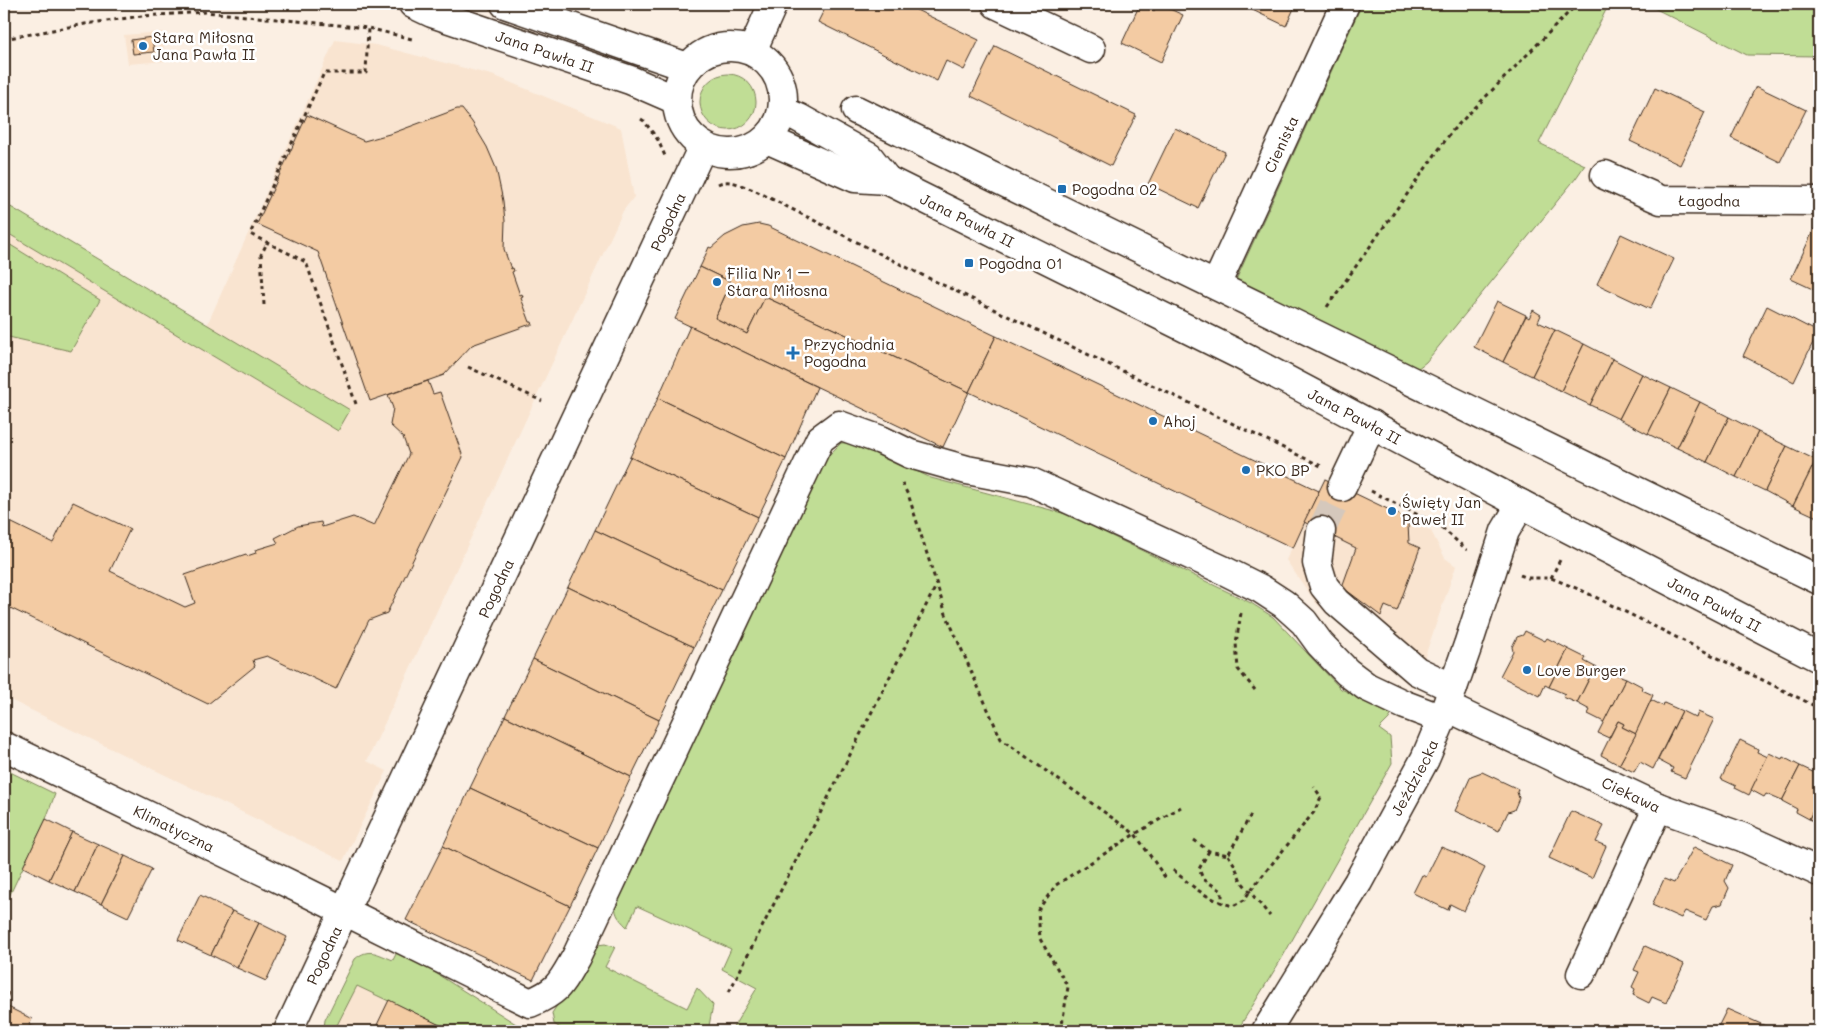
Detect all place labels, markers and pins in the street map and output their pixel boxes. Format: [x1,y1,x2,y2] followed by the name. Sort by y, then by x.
[153,27,256,64] place label: Stara Miłosna Jana Pawła II
[137,40,149,52] marker: Stara Miłosna Jana Pawła II
[1072,179,1157,199] place label: Pogodna 02
[1056,183,1068,195] marker: Pogodna 02
[979,253,1063,273] place label: Pogodna 01
[963,257,975,269] marker: Pogodna 01
[727,263,828,300] place label: Filia Nr 1 – Stara Miłosna
[711,276,723,288] marker: Filia Nr 1 – Stara Miłosna
[804,334,895,371] place label: Przychodnia Pogodna
[786,346,800,360] marker: Przychodnia Pogodna
[1163,411,1196,431] place label: Ahoj
[1147,415,1159,427] marker: Ahoj
[1256,460,1309,480] place label: PKO BP
[1240,464,1252,476] marker: PKO BP
[1402,492,1481,529] place label: Święty Jan Paweł II
[1386,505,1398,517] marker: Święty Jan Paweł II
[1537,660,1626,680] place label: Love Burger
[1521,664,1533,676] marker: Love Burger

